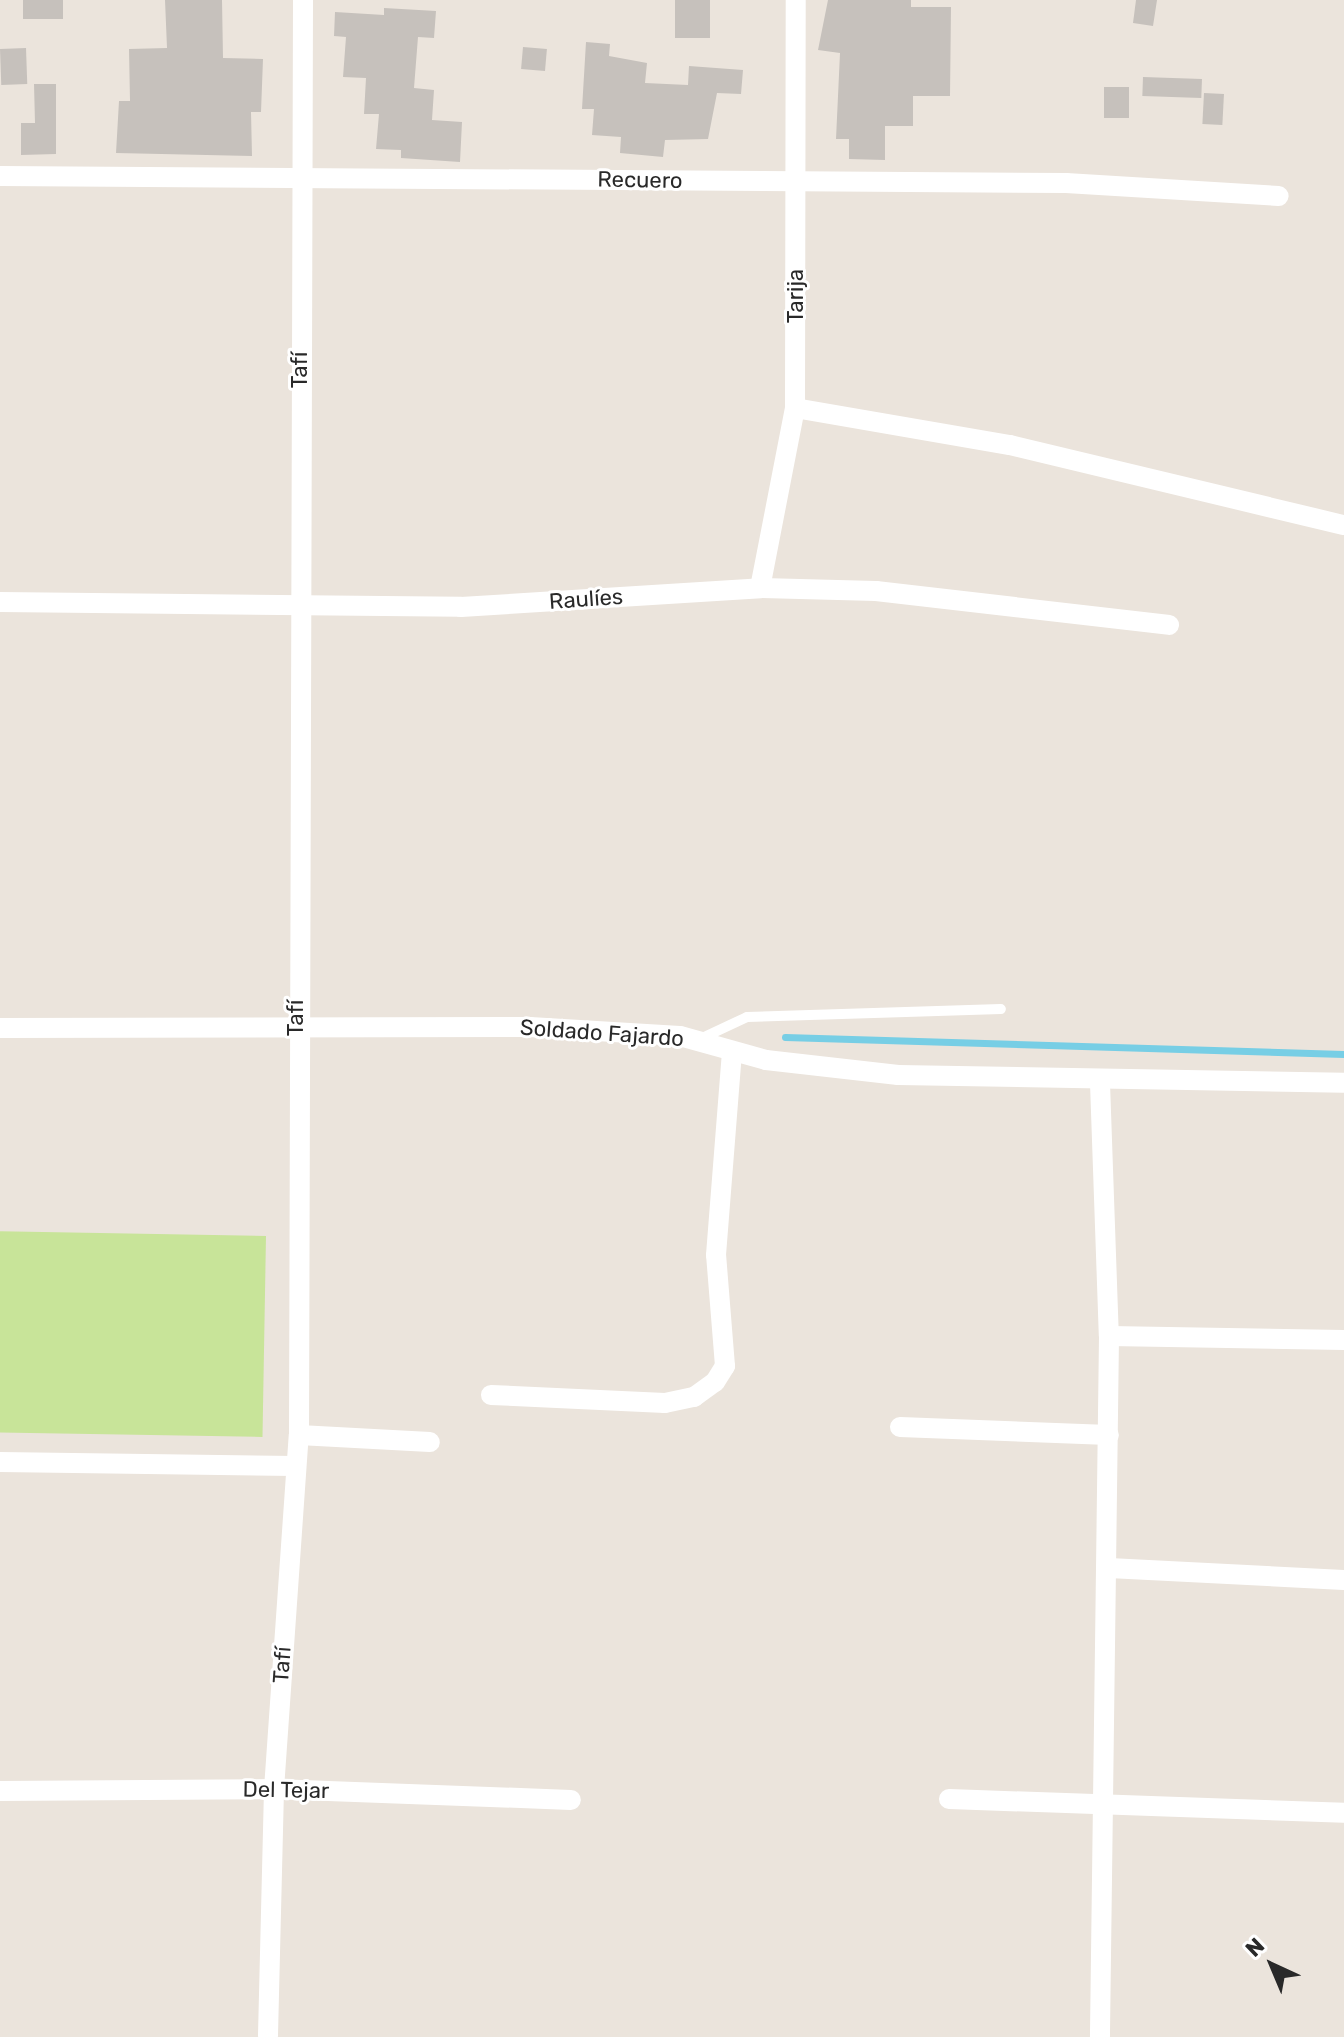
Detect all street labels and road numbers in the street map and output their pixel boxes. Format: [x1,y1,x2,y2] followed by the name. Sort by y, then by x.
[597,166,683,194] street label: Recuero
[783,269,809,323] street label: Tarija
[287,352,313,388] street label: Tafí
[548,583,624,615] street label: Raulíes
[283,1000,309,1036] street label: Tafí
[519,1014,685,1052] street label: Soldado Fajardo
[268,1646,296,1684] street label: Tafí
[242,1776,330,1804] street label: Del Tejar

